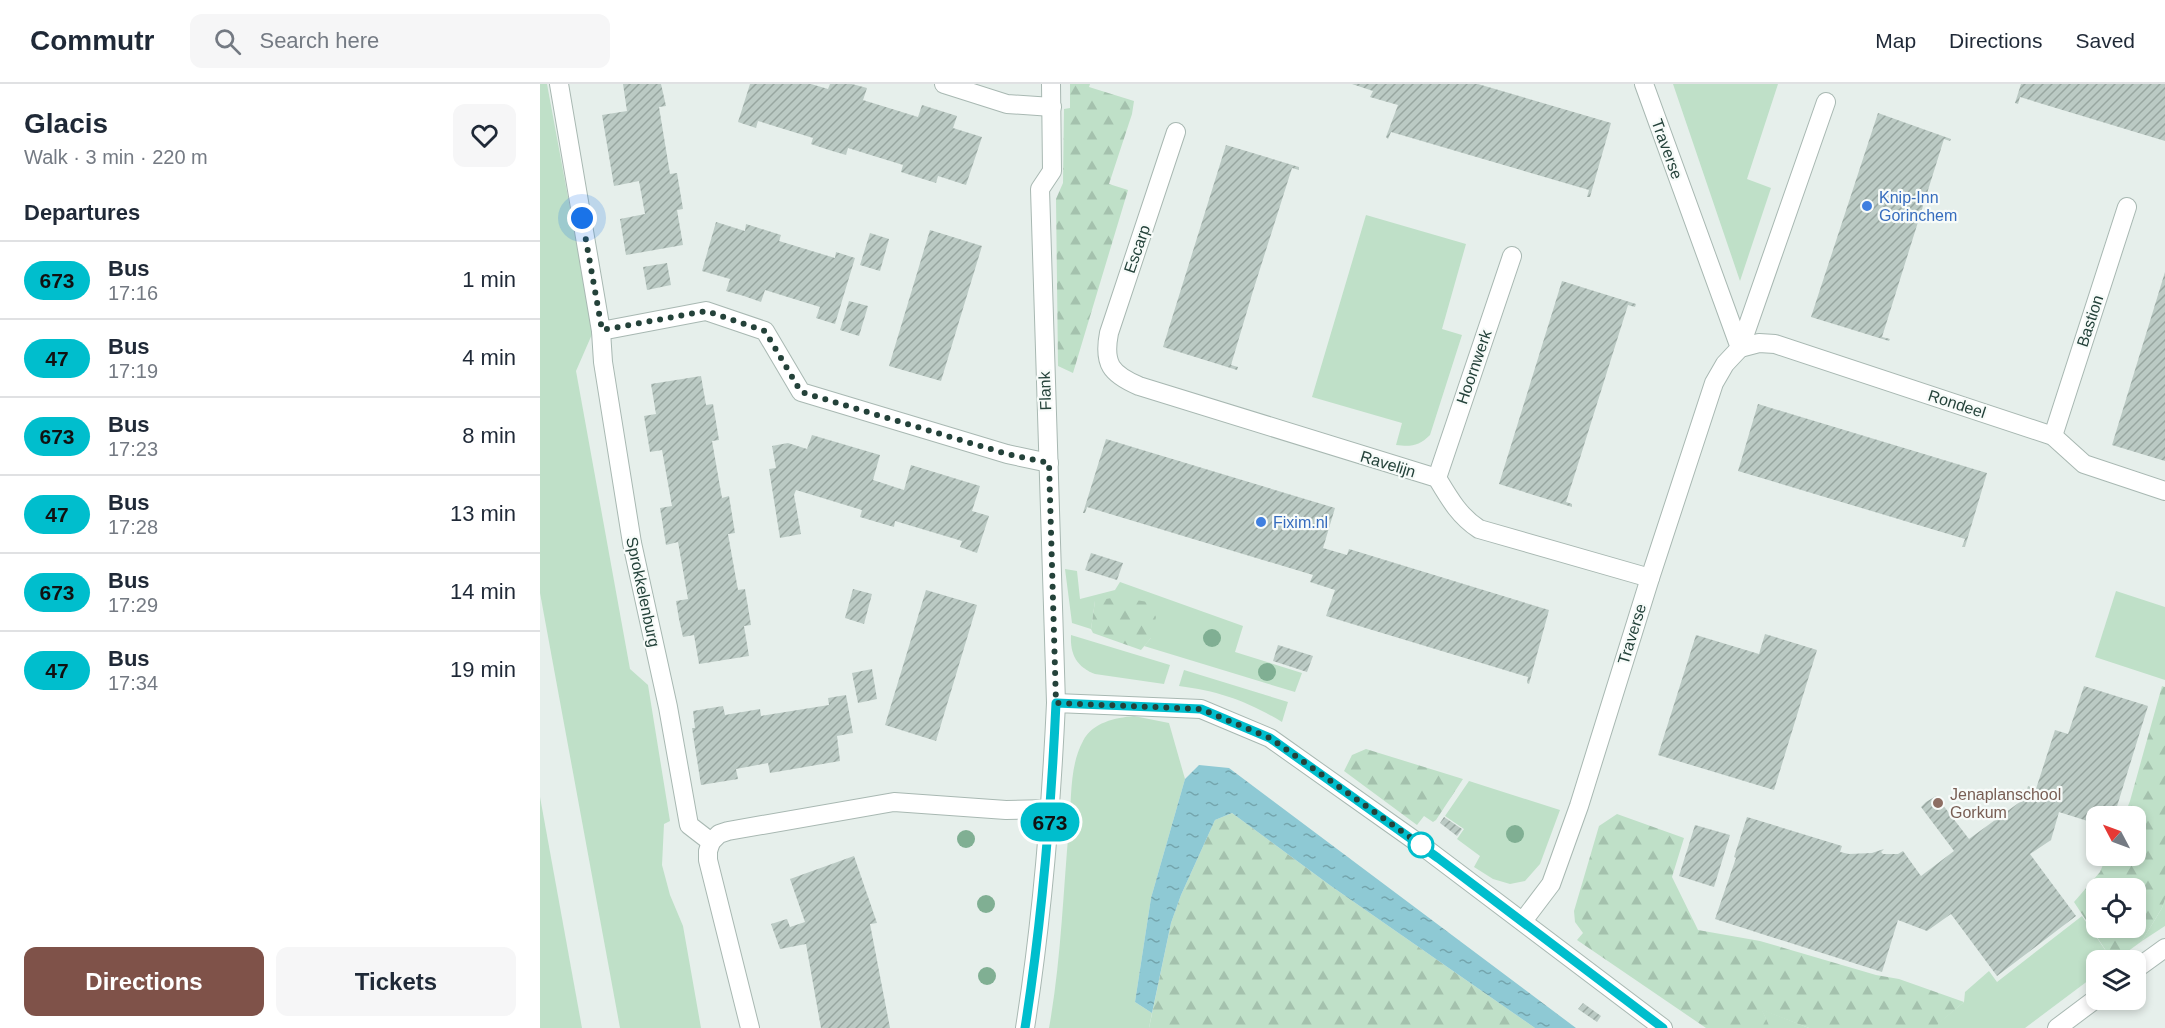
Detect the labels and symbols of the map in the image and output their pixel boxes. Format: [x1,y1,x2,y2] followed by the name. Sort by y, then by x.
[1648,117,1686,181] street label: Traverse
[1879,189,1957,224] place label: Knip-Inn Gorinchem
[1860,199,1874,213] marker: Knip-Inn Gorinchem
[567,203,597,233] your location
[1121,223,1153,275] street label: Escarp
[2074,293,2106,349] street label: Bastion
[1453,327,1495,406] street label: Hoornwerk
[1036,370,1054,411] street label: Flank
[1926,387,1988,421] street label: Rondeel
[1358,448,1418,480] street label: Ravelijn
[1273,514,1328,531] place label: Fixim.nl
[1254,515,1268,529] marker: Fixim.nl
[623,535,663,649] street label: Sprokkelenburg
[1615,602,1649,666] street label: Traverse
[1950,786,2061,821] place label: Jenaplanschool Gorkum
[1931,796,1945,810] marker: Jenaplanschool Gorkum
[1016,802,1084,842] line badge: 673
[2086,806,2146,866] north arrow
[1408,832,1434,858] unlabelled marker

